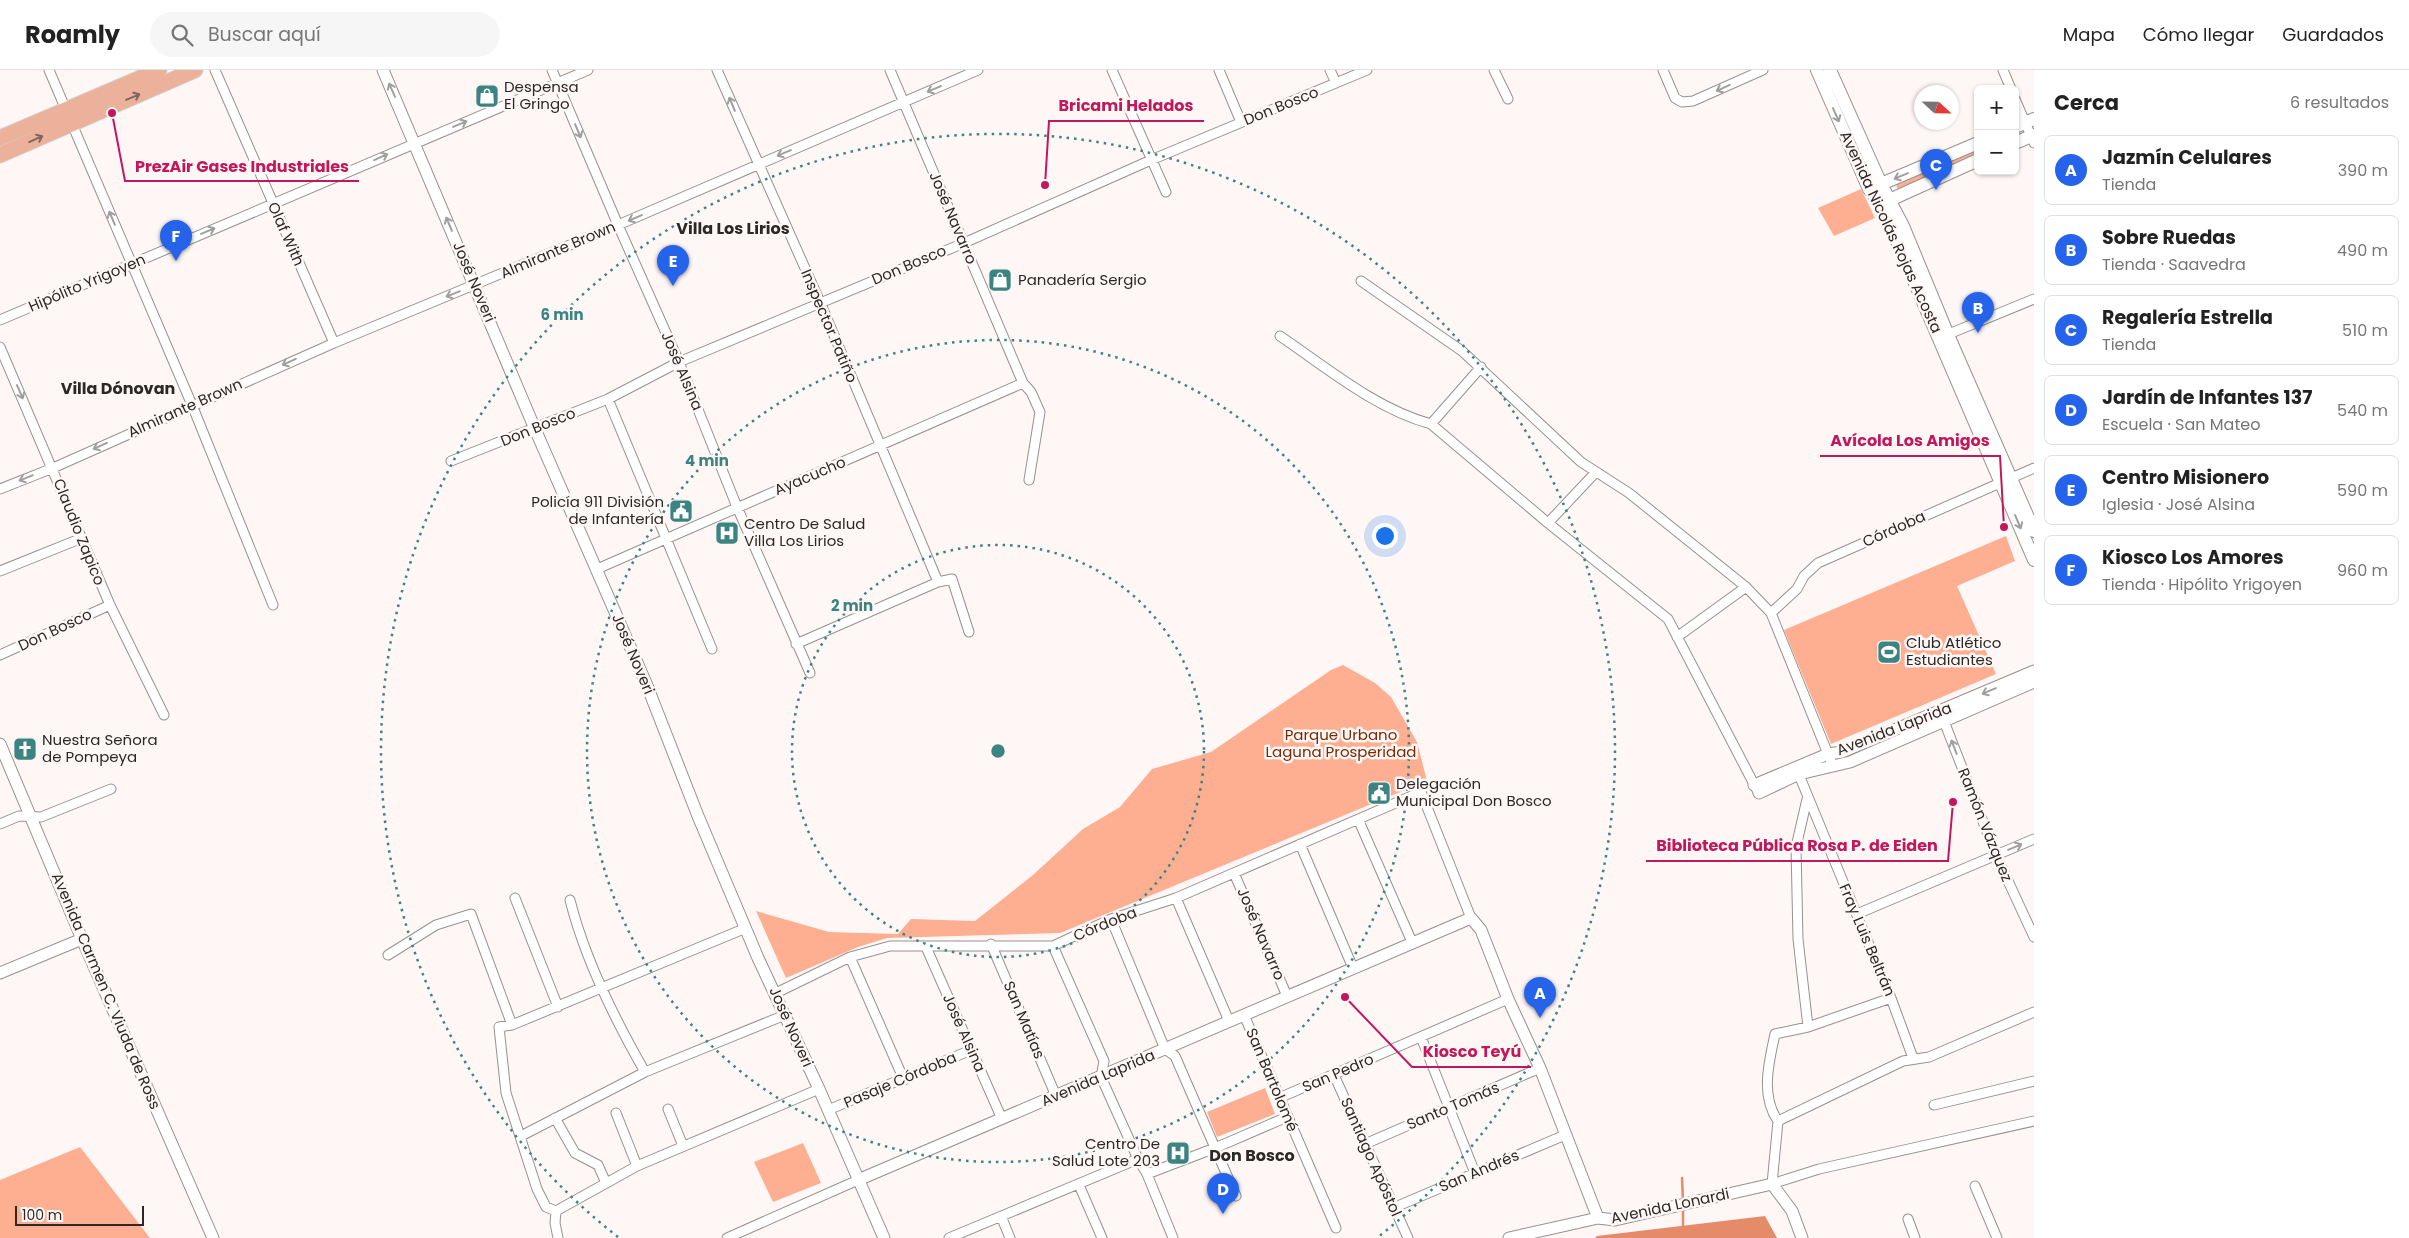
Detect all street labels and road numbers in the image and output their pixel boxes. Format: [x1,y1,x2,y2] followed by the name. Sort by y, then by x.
[1240,81,1321,130] street label: Don Bosco
[1835,127,1948,336] street label: Avenida Nicolás Rojas Acosta
[925,168,982,267] street label: José Navarro
[263,198,310,269] street label: Olaf With
[497,216,619,283] street label: Almirante Brown
[448,238,501,325] street label: José Noveri
[868,239,949,290] street label: Don Bosco
[25,248,149,317] street label: Hipólito Yrigoyen
[796,266,863,386] street label: Inspector Patiño
[656,328,708,413] street label: José Alsina
[124,373,245,442] street label: Almirante Brown
[497,402,578,451] street label: Don Bosco
[771,451,849,500] street label: Ayacucho
[49,475,110,588] street label: Claudio Zapico
[1859,505,1929,552] street label: Córdoba
[14,603,95,656] street label: Don Bosco
[607,610,660,697] street label: José Noveri
[1833,697,1954,760] street label: Avenida Laprida
[1953,765,2018,885] street label: Ramón Vázquez
[47,869,166,1113] street label: Avenida Carmen C. Viuda de Ross
[1834,880,1901,999] street label: Fray Luis Beltrán
[1233,884,1290,983] street label: José Navarro
[1070,901,1140,946] street label: Córdoba
[999,978,1050,1062] street label: San Matías
[764,983,819,1070] street label: José Noveri
[938,990,991,1075] street label: José Alsina
[1241,1025,1304,1135] street label: San Bartolomé
[1038,1044,1158,1111] street label: Avenida Laprida
[840,1046,959,1113] street label: Pasaje Córdoba
[1299,1048,1377,1097] street label: San Pedro
[1403,1077,1503,1134] street label: Santo Tomás
[1336,1094,1407,1220] street label: Santiago Apóstol
[1436,1144,1522,1197] street label: San Andrés
[1609,1183,1731,1228] street label: Avenida Lonardi

